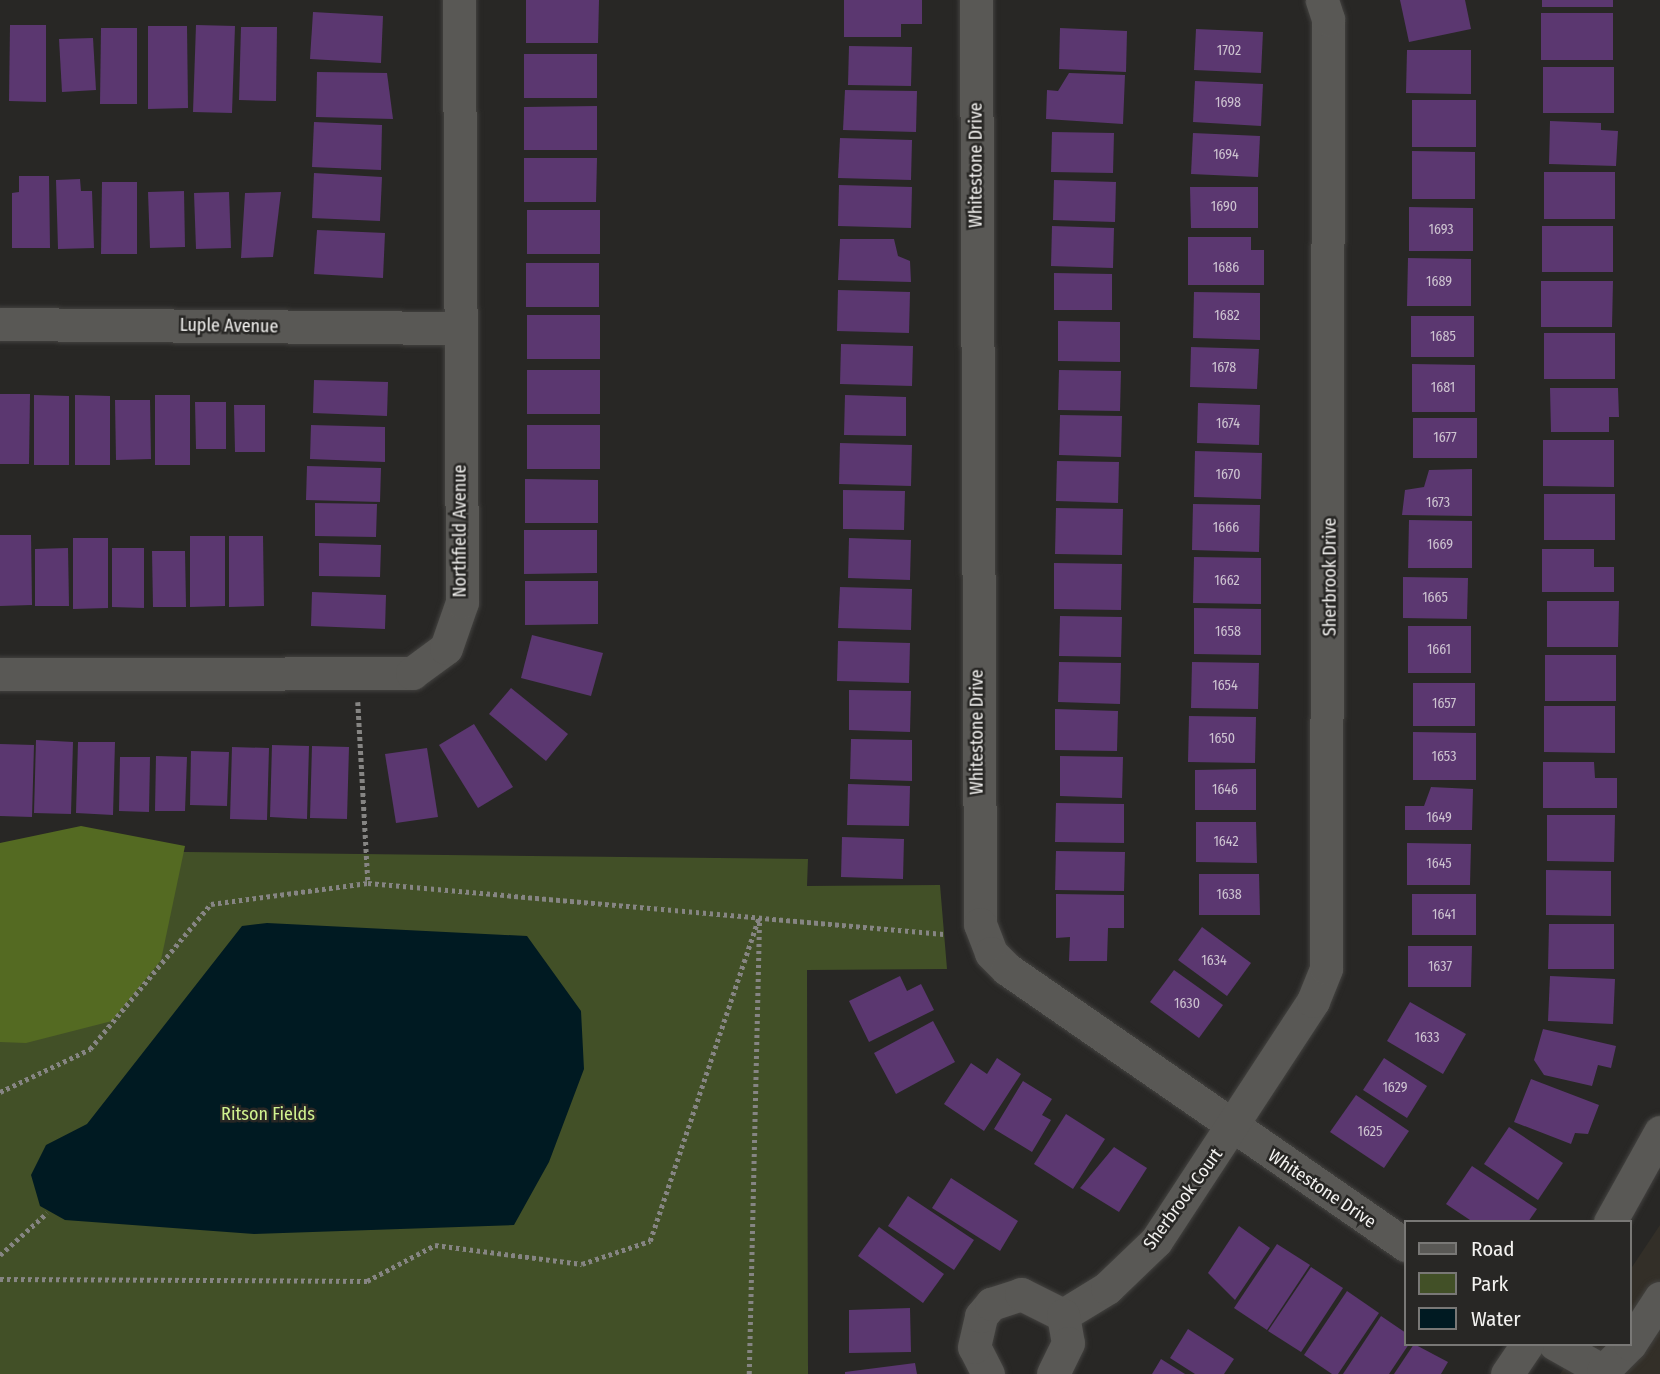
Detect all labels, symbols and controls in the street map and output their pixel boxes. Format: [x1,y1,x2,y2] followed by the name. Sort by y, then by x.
[1217,43,1241,59] house number: 1702
[1215,95,1241,111] house number: 1698
[965,102,987,228] street label: Whitestone Drive
[1213,147,1239,163] house number: 1694
[1211,199,1237,215] house number: 1690
[1428,222,1454,238] house number: 1693
[1213,260,1239,276] house number: 1686
[1426,274,1452,290] house number: 1689
[1214,308,1240,324] house number: 1682
[180,314,278,338] street label: Luple Avenue
[1430,329,1456,345] house number: 1685
[1212,360,1236,376] house number: 1678
[1431,380,1455,396] house number: 1681
[1216,416,1240,432] house number: 1674
[1433,430,1457,446] house number: 1677
[449,465,471,597] street label: Northfield Avenue
[1216,467,1240,483] house number: 1670
[1426,495,1450,511] house number: 1673
[1319,518,1341,636] street label: Sherbrook Drive
[1213,520,1239,536] house number: 1666
[1427,537,1453,553] house number: 1669
[1214,573,1240,589] house number: 1662
[1422,590,1448,606] house number: 1665
[1215,624,1241,640] house number: 1658
[1427,642,1451,658] house number: 1661
[966,669,988,795] street label: Whitestone Drive
[1212,678,1238,694] house number: 1654
[1432,696,1456,712] house number: 1657
[1209,731,1235,747] house number: 1650
[1432,749,1456,765] house number: 1653
[1212,782,1238,798] house number: 1646
[1426,810,1452,826] house number: 1649
[1213,834,1239,850] house number: 1642
[1426,856,1452,872] house number: 1645
[1216,887,1242,903] house number: 1638
[1432,907,1456,923] house number: 1641
[1201,953,1227,969] house number: 1634
[1428,959,1452,975] house number: 1637
[1174,996,1200,1012] house number: 1630
[1415,1030,1439,1046] house number: 1633
[1382,1080,1408,1096] house number: 1629
[221,1103,315,1125] park label: Ritson Fields
[1358,1124,1382,1140] house number: 1625
[1139,1144,1227,1254] street label: Sherbrook Court
[1264,1145,1380,1233] street label: Whitestone Drive
[1404,1220,1632,1346] legend
[1471,1236,1515,1262] text: Road
[1471,1271,1508,1297] text: Park
[1471,1306,1521,1332] text: Water

